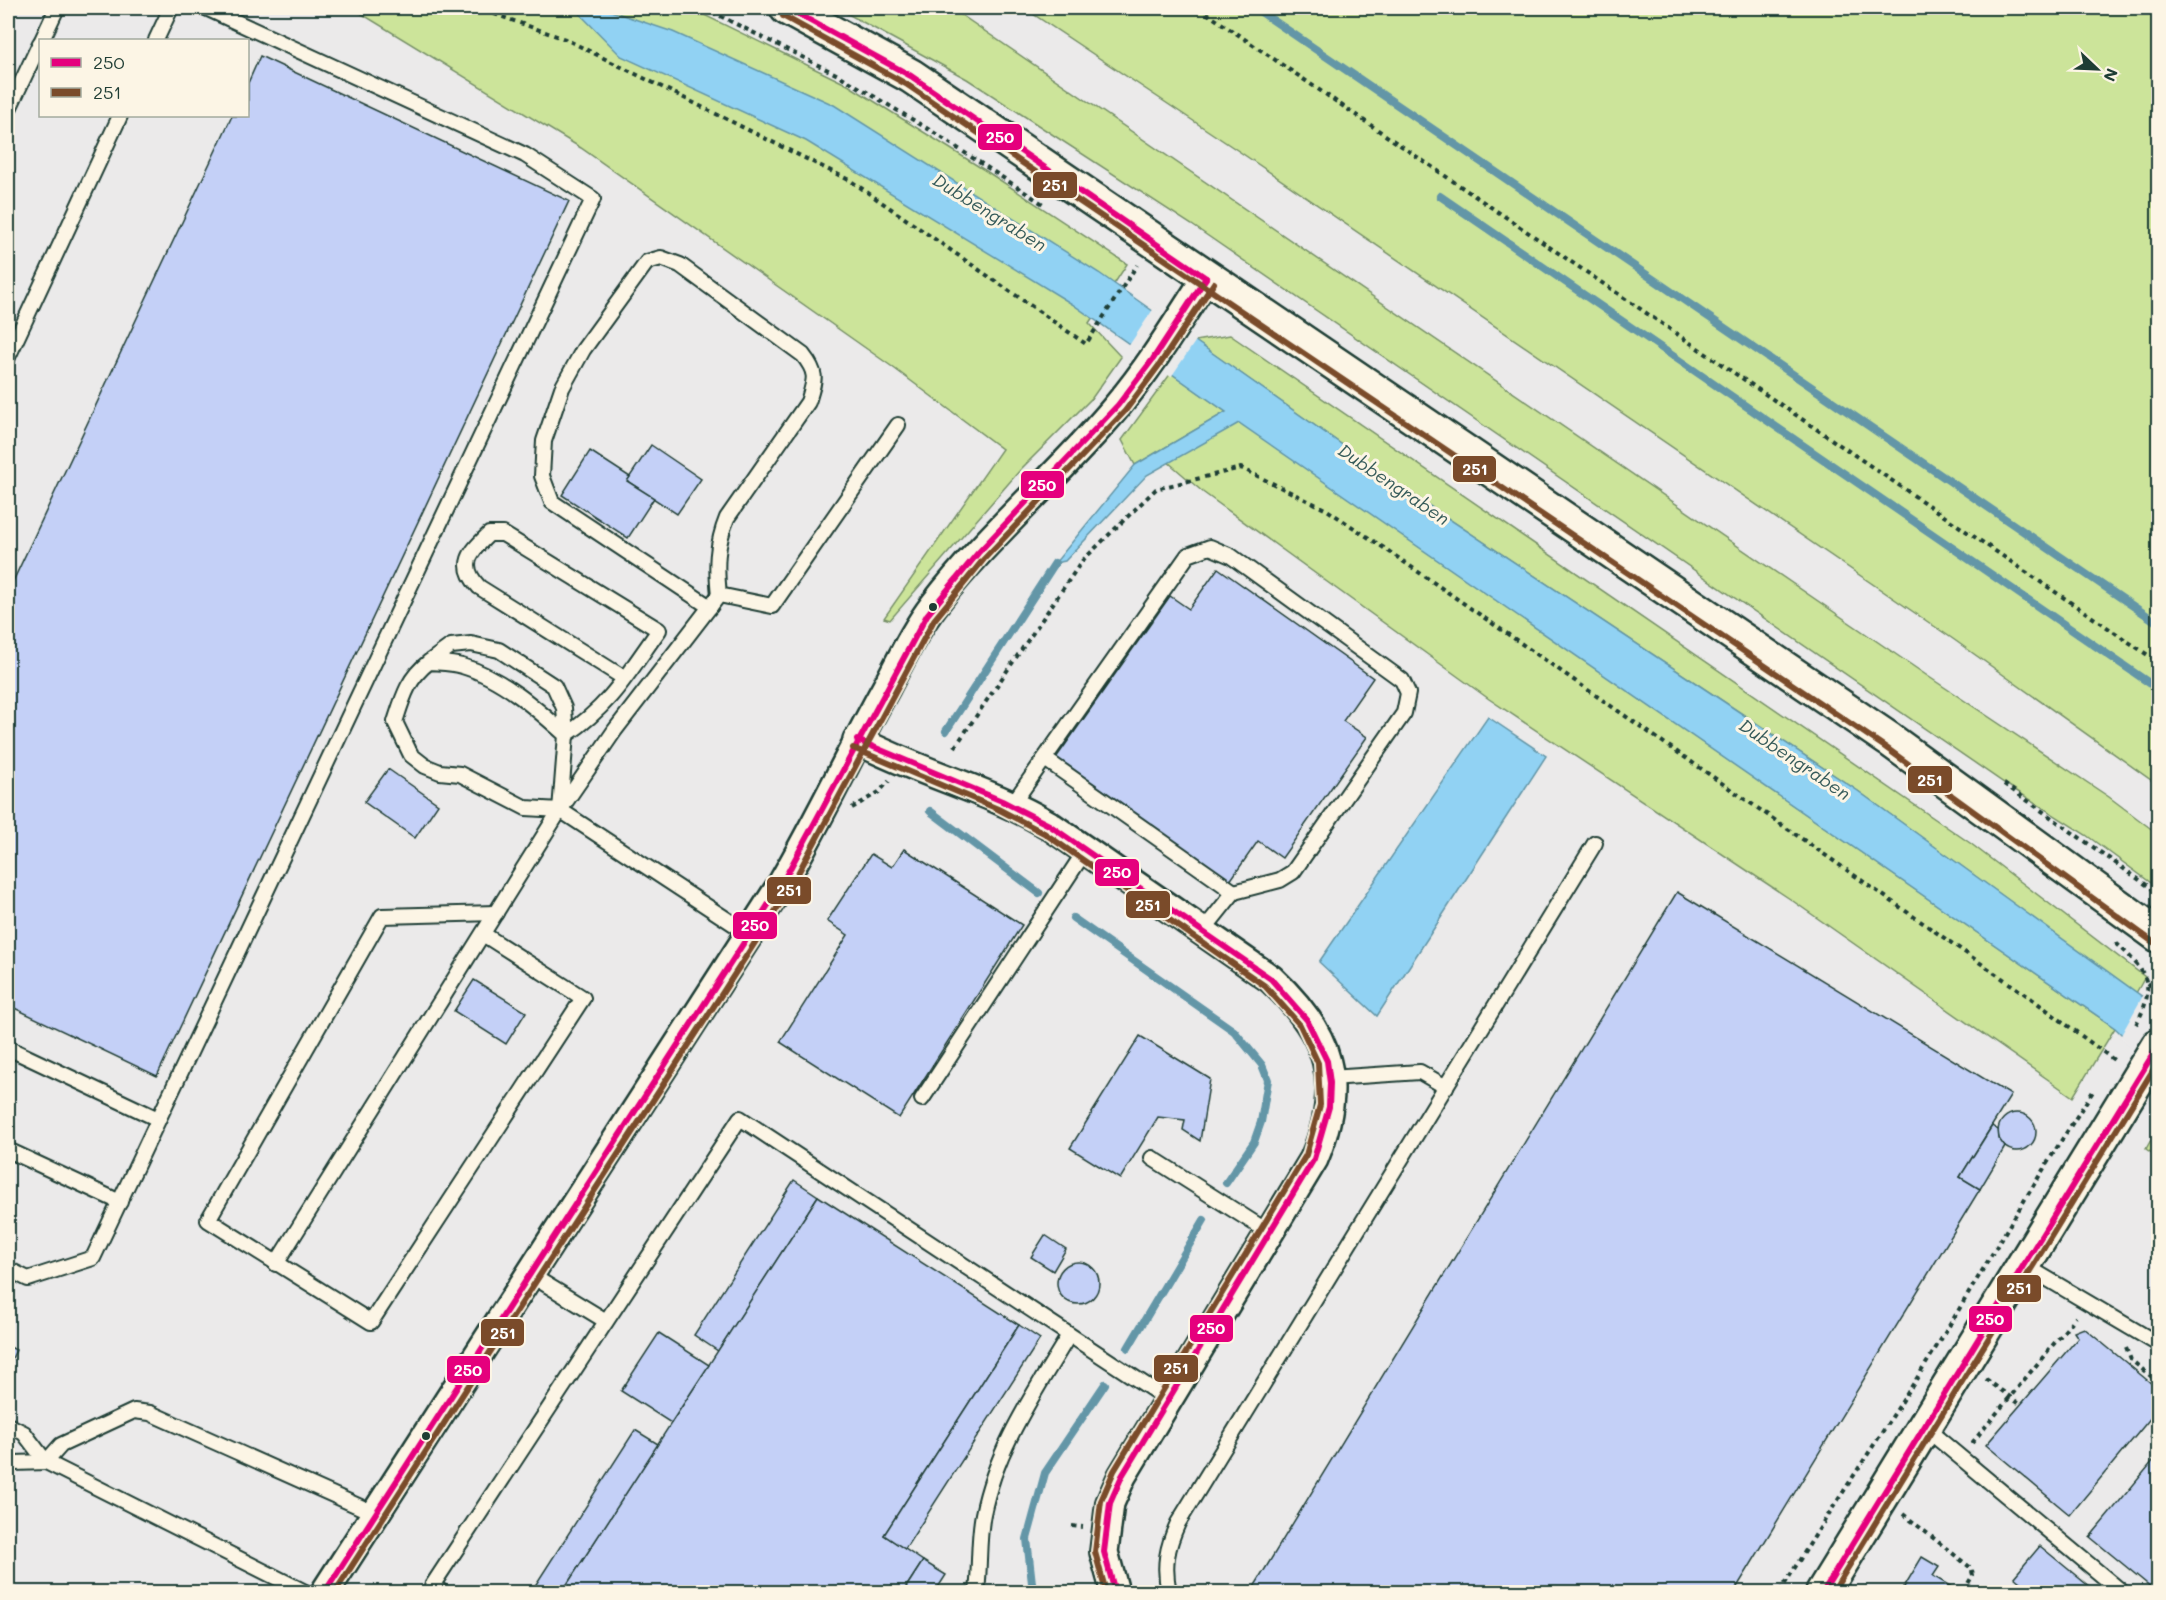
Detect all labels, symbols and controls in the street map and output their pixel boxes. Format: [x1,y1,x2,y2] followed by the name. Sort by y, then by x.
[39,39,249,117] legend
[2067,39,2127,99] north arrow
[93,50,125,74] text: 250
[2099,65,2123,85] text: N
[93,80,122,104] text: 251
[977,123,1023,151] line badge: 250
[986,126,1014,147] text: 250
[929,168,1051,257] water label: Dubbengraben
[1032,171,1078,199] line badge: 251
[1042,174,1068,195] text: 251
[1334,438,1454,530] water label: Dubbengraben
[1452,455,1497,483] line badge: 251
[1462,458,1488,479] text: 251
[1020,470,1065,499] line badge: 250
[1028,474,1056,495] text: 250
[927,601,939,613] unlabelled marker
[1735,713,1855,805] water label: Dubbengraben
[1907,765,1953,794] line badge: 251
[1917,769,1943,790] text: 251
[1094,858,1140,887] line badge: 250
[1103,861,1131,882] text: 250
[766,876,812,905] line badge: 251
[776,879,802,900] text: 251
[1125,890,1171,919] line badge: 251
[1135,894,1161,915] text: 251
[732,911,778,940] line badge: 250
[741,914,769,935] text: 250
[1996,1274,2042,1303] line badge: 251
[2006,1277,2032,1298] text: 251
[1968,1305,2013,1333] line badge: 250
[1976,1308,2004,1329] text: 250
[1189,1314,1234,1343] line badge: 250
[1197,1317,1225,1338] text: 250
[480,1318,525,1347] line badge: 251
[490,1322,516,1343] text: 251
[1153,1354,1199,1383] line badge: 251
[446,1355,491,1384] line badge: 250
[1163,1357,1189,1378] text: 251
[454,1359,482,1380] text: 250
[420,1430,432,1442] unlabelled marker

